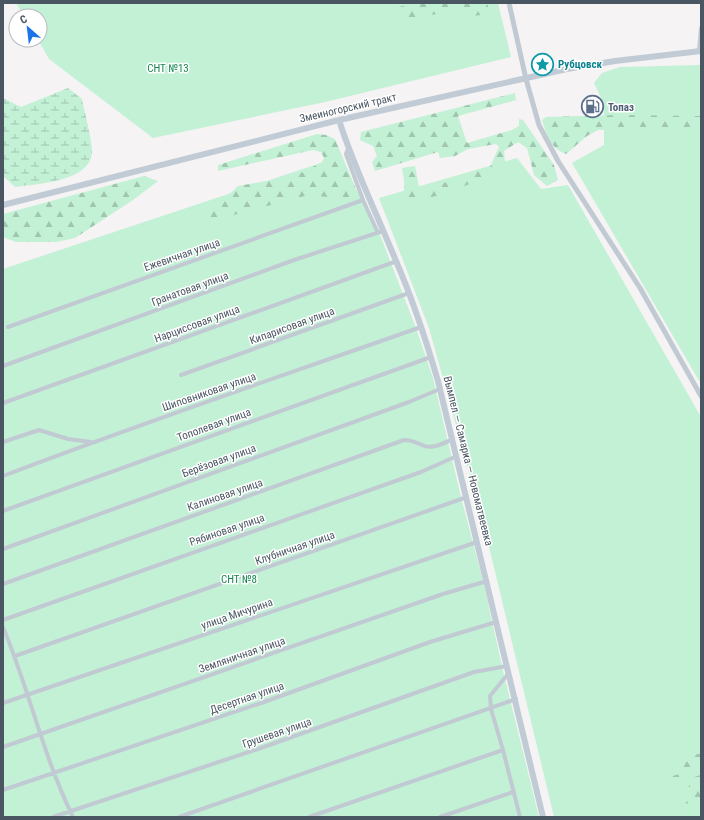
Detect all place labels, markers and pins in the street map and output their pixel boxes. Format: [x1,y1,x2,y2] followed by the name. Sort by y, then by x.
[530,51,556,77] place icon: Рубцовск
[558,58,603,71] place label: Рубцовск
[579,94,605,120] fuel station icon: Топаз
[608,101,634,114] place label: Топаз

